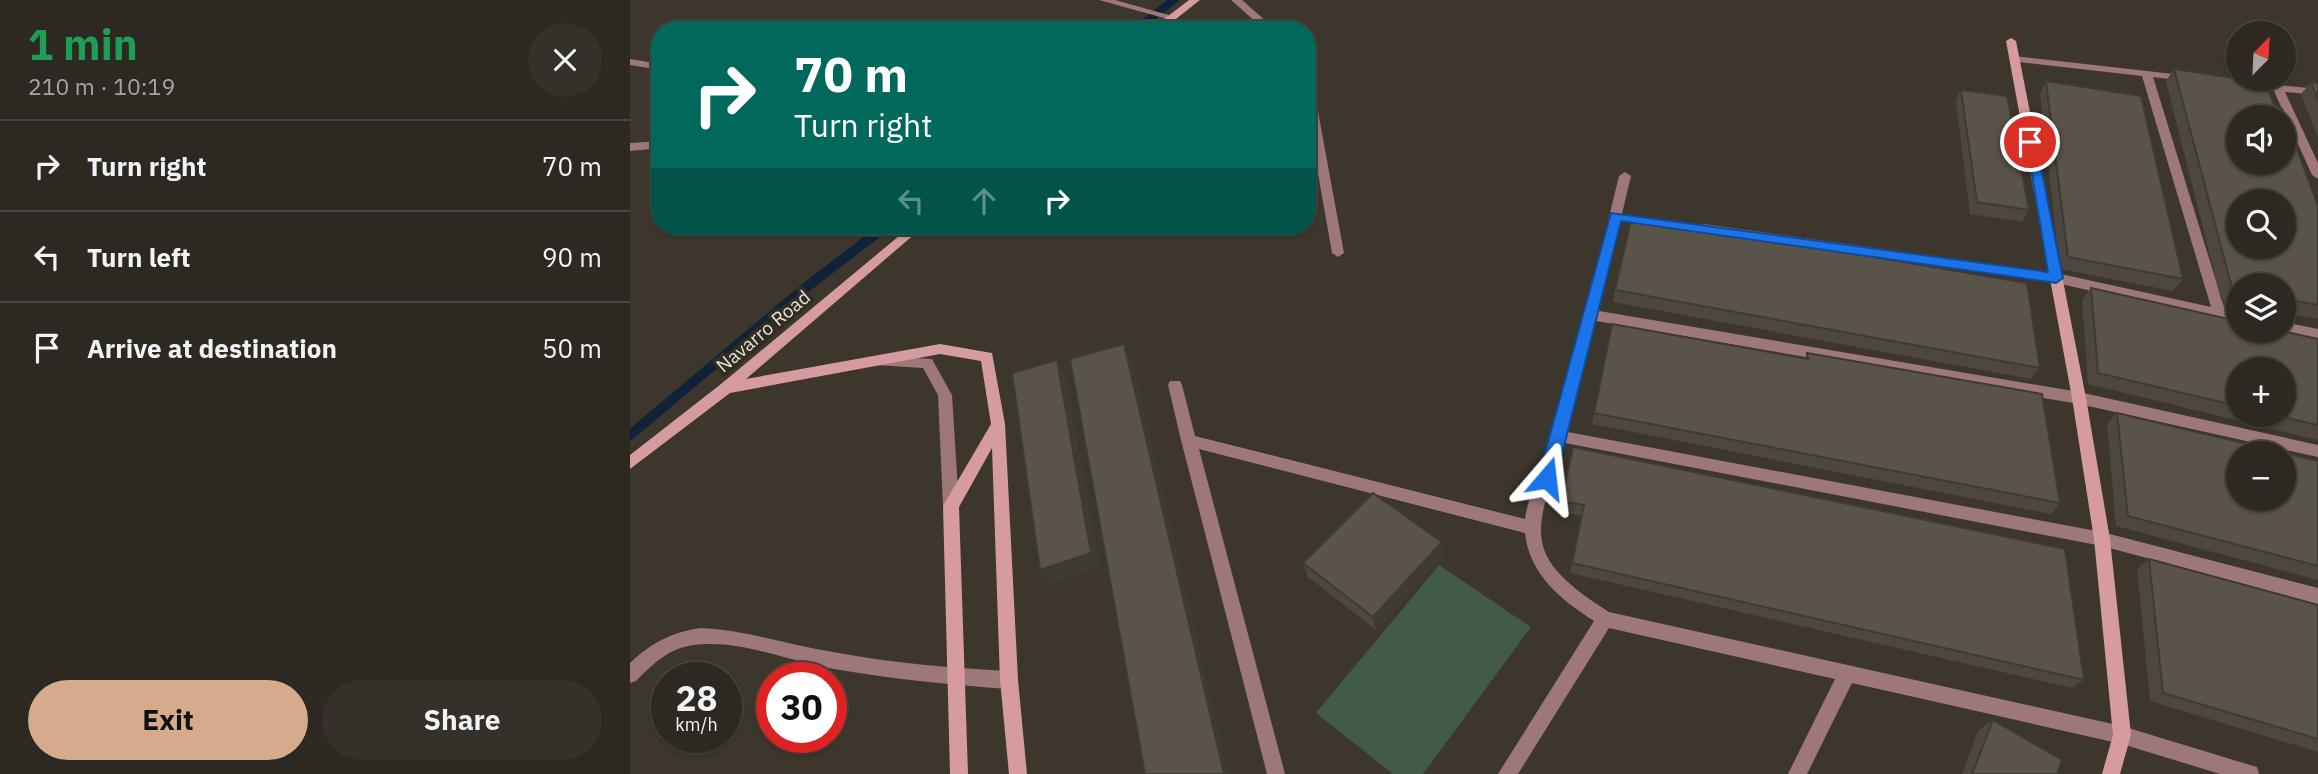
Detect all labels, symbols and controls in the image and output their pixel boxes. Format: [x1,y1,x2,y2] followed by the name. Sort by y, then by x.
[28,17,138,72] text: 1 min
[2226,21,2296,91] north arrow
[2226,21,2296,511] map controls
[528,23,602,97] button: close
[794,42,908,105] text: 70 m
[679,49,770,140] icon: right
[28,71,175,101] text: 210 m · 10:19
[794,104,932,146] text: Turn right
[2226,105,2296,175] button: sound
[2000,112,2060,172] pin
[2011,123,2049,161] icon: arrive
[28,147,66,185] icon: right
[87,149,206,183] text: Turn right
[542,149,602,183] text: 70 m
[892,182,930,220] icon: left
[965,182,1003,220] icon: ahead
[1038,182,1076,220] icon: right
[2226,189,2296,259] button: search
[28,238,66,276] icon: left
[87,240,190,274] text: Turn left
[542,240,602,274] text: 90 m
[2226,273,2296,343] button: layers
[711,285,815,377] street label: Navarro Road
[28,329,66,367] icon: arrive
[87,331,337,365] text: Arrive at destination
[542,331,602,365] text: 50 m
[2226,357,2296,427] button: +
[1510,441,1584,515] position arrow
[2226,441,2296,511] button: −
[756,662,847,753] speed limit sign: 30
[675,675,718,721] text: 28
[28,680,308,760] button: Exit
[322,680,602,760] button: Share
[675,713,718,736] text: km/h

